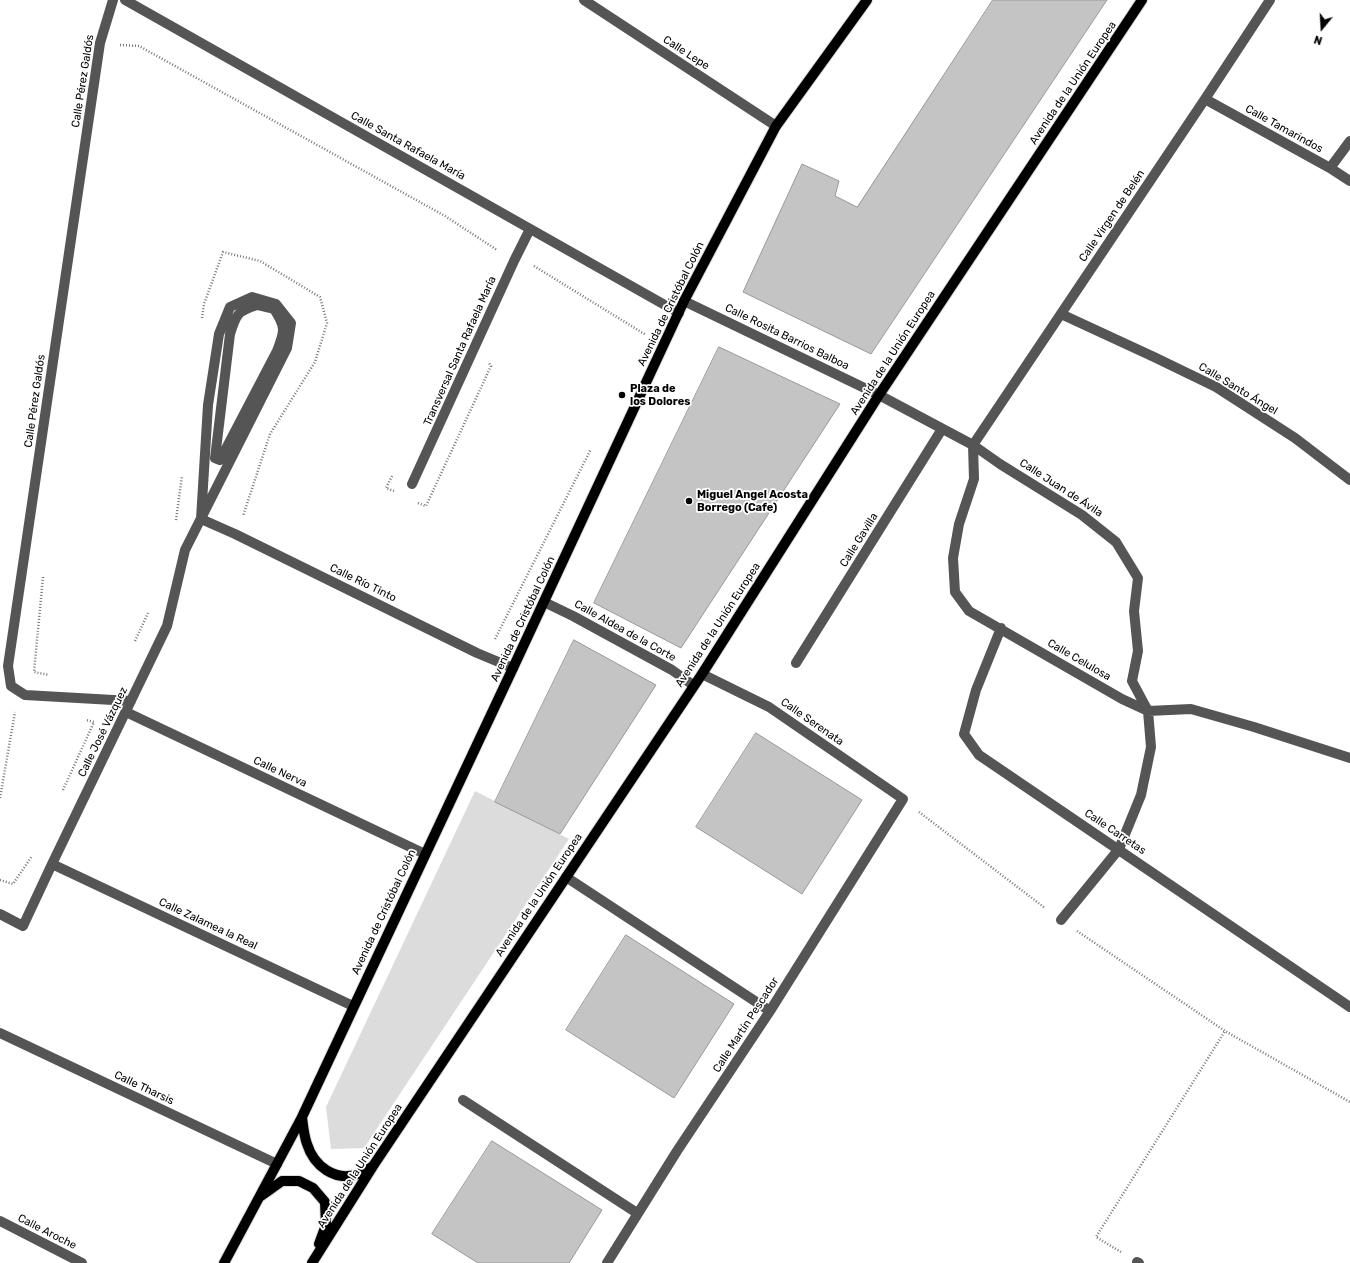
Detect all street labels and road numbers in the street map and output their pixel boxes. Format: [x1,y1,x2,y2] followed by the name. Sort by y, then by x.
[1027,19,1119,147] street label: Avenida de la Unión Europea
[660,33,712,73] street label: Calle Lepe
[69,34,97,128] street label: Calle Pérez Galdós
[1243,102,1325,156] street label: Calle Tamarindos
[348,109,468,183] street label: Calle Santa Rafaela María
[1076,168,1148,264] street label: Calle Virgen de Belén
[635,240,707,368] street label: Avenida de Cristóbal Colón
[421,274,499,428] street label: Transversal Santa Rafaela María
[848,288,938,418] street label: Avenida de la Unión Europea
[723,301,851,373] street label: Calle Rosita Barrios Balboa
[22,354,48,448] street label: Calle Pérez Galdós
[1196,360,1280,418] street label: Calle Santo Ángel
[1017,456,1105,520] street label: Calle Juan de Ávila
[837,511,881,569] street label: Calle Gavilla
[488,554,558,684] street label: Avenida de Cristóbal Colón
[673,560,763,690] street label: Avenida de la Unión Europea
[327,561,399,605] street label: Calle Río Tinto
[572,598,678,664] street label: Calle Aldea de la Corte
[1045,637,1113,683] street label: Calle Celulosa
[75,685,131,779] street label: Calle José Vázquez
[778,695,846,749] street label: Calle Serenata
[251,754,309,790] street label: Calle Nerva
[1082,807,1148,857] street label: Calle Carretas
[493,831,585,959] street label: Avenida de la Unión Europea
[349,847,419,977] street label: Avenida de Cristóbal Colón
[157,895,259,953] street label: Calle Zalamea la Real
[710,975,782,1075] street label: Calle Martín Pescador
[112,1068,176,1108] street label: Calle Tharsis
[315,1101,405,1231] street label: Avenida de la Unión Europea
[15,1212,79,1252] street label: Calle Aroche

